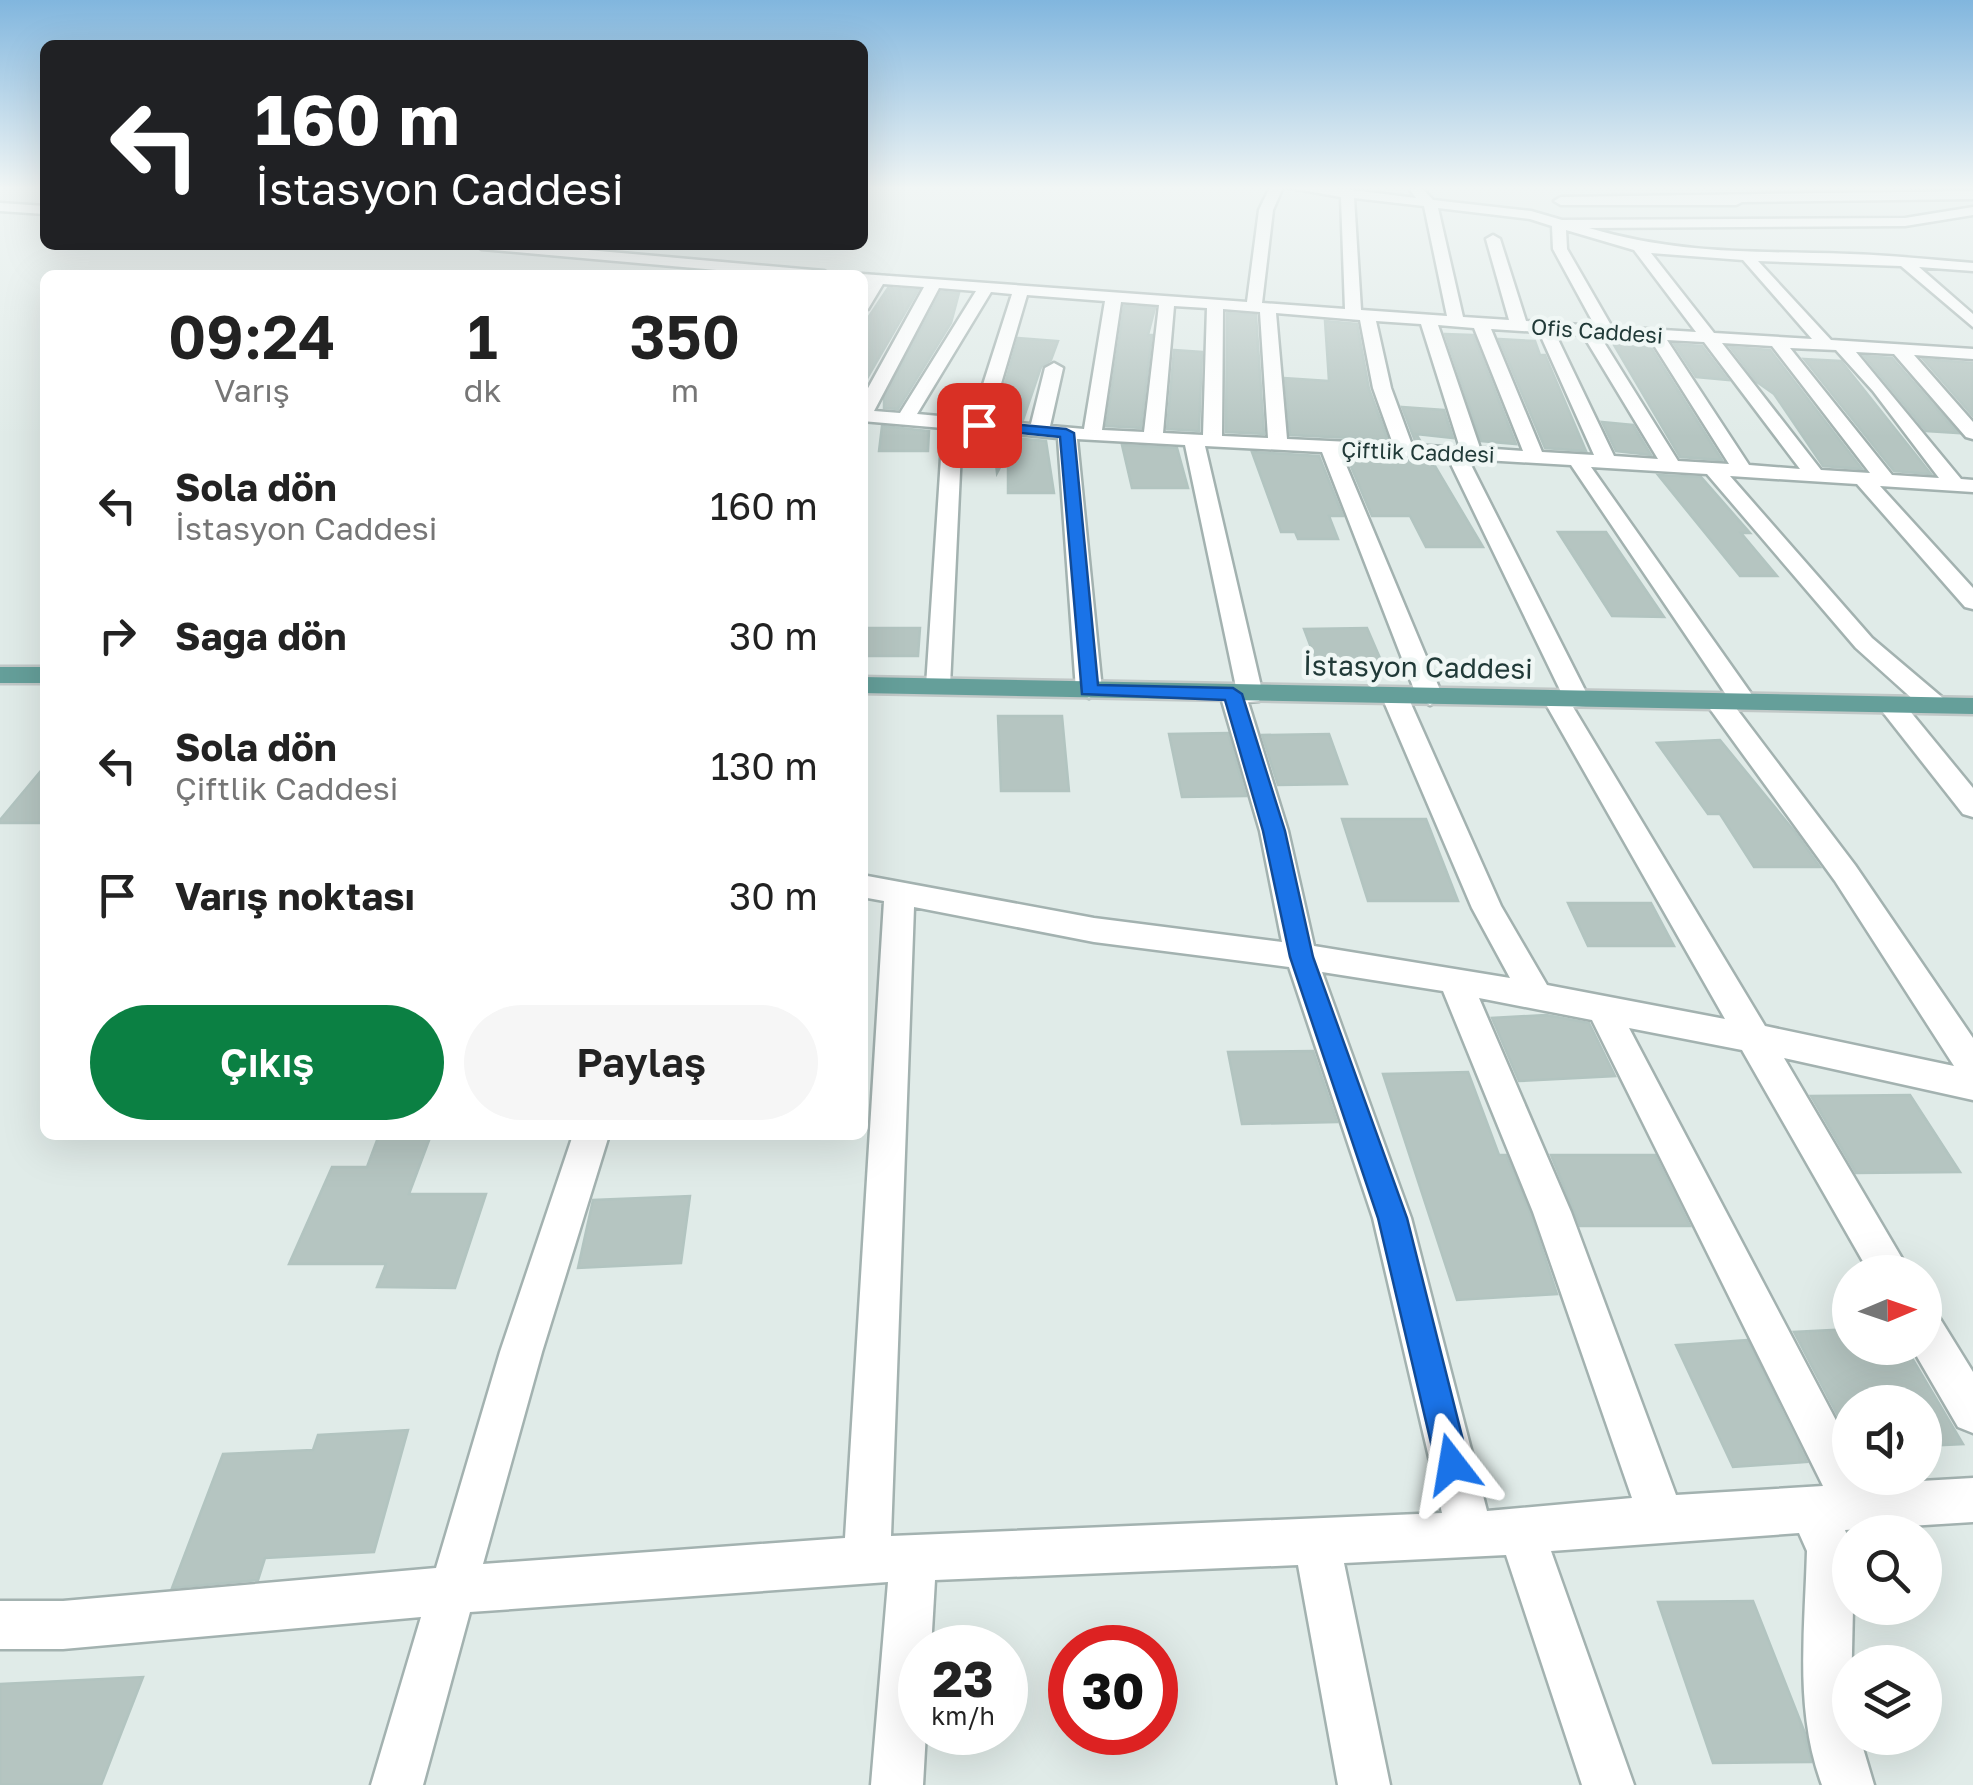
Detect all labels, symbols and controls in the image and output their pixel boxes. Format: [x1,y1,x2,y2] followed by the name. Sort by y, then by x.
[255,76,460,160] text: 160 m
[90,80,220,210] icon: left
[255,161,624,215] text: İstasyon Caddesi
[168,300,336,372] text: 09:24
[468,300,498,372] text: 1
[630,300,740,372] text: 350
[1530,312,1664,349] street label: Ofis Caddesi
[214,371,290,409] text: Varış
[464,371,502,409] text: dk
[671,371,699,409] text: m
[937,383,1022,468] pin
[952,398,1007,453] icon: arrive
[1341,435,1495,468] street label: Çiftlik Caddesi
[175,464,337,509] text: Sola dön
[90,478,145,533] icon: left
[710,483,818,528] text: 160 m
[175,509,437,547] text: İstasyon Caddesi
[90,608,145,663] icon: right
[175,613,347,658] text: Sağa dön
[729,613,818,658] text: 30 m
[1303,648,1533,685] street label: İstasyon Caddesi
[175,724,337,769] text: Sola dön
[90,738,145,793] icon: left
[711,743,818,788] text: 130 m
[175,769,398,807] text: Çiftlik Caddesi
[90,868,145,923] icon: arrive
[175,873,415,918] text: Varış noktası
[729,873,818,918] text: 30 m
[90,1005,444,1120] button: Çıkış
[464,1005,818,1120] button: Paylaş
[1832,1255,1942,1365] north arrow
[1832,1255,1942,1755] map controls
[1832,1385,1942,1495] button: sound
[1400,1412,1504,1516] position arrow
[1832,1515,1942,1625] button: search
[1048,1625,1178,1755] speed limit sign: 30
[1832,1645,1942,1755] button: layers
[932,1648,993,1708] text: 23
[931,1700,995,1731] text: km/h

